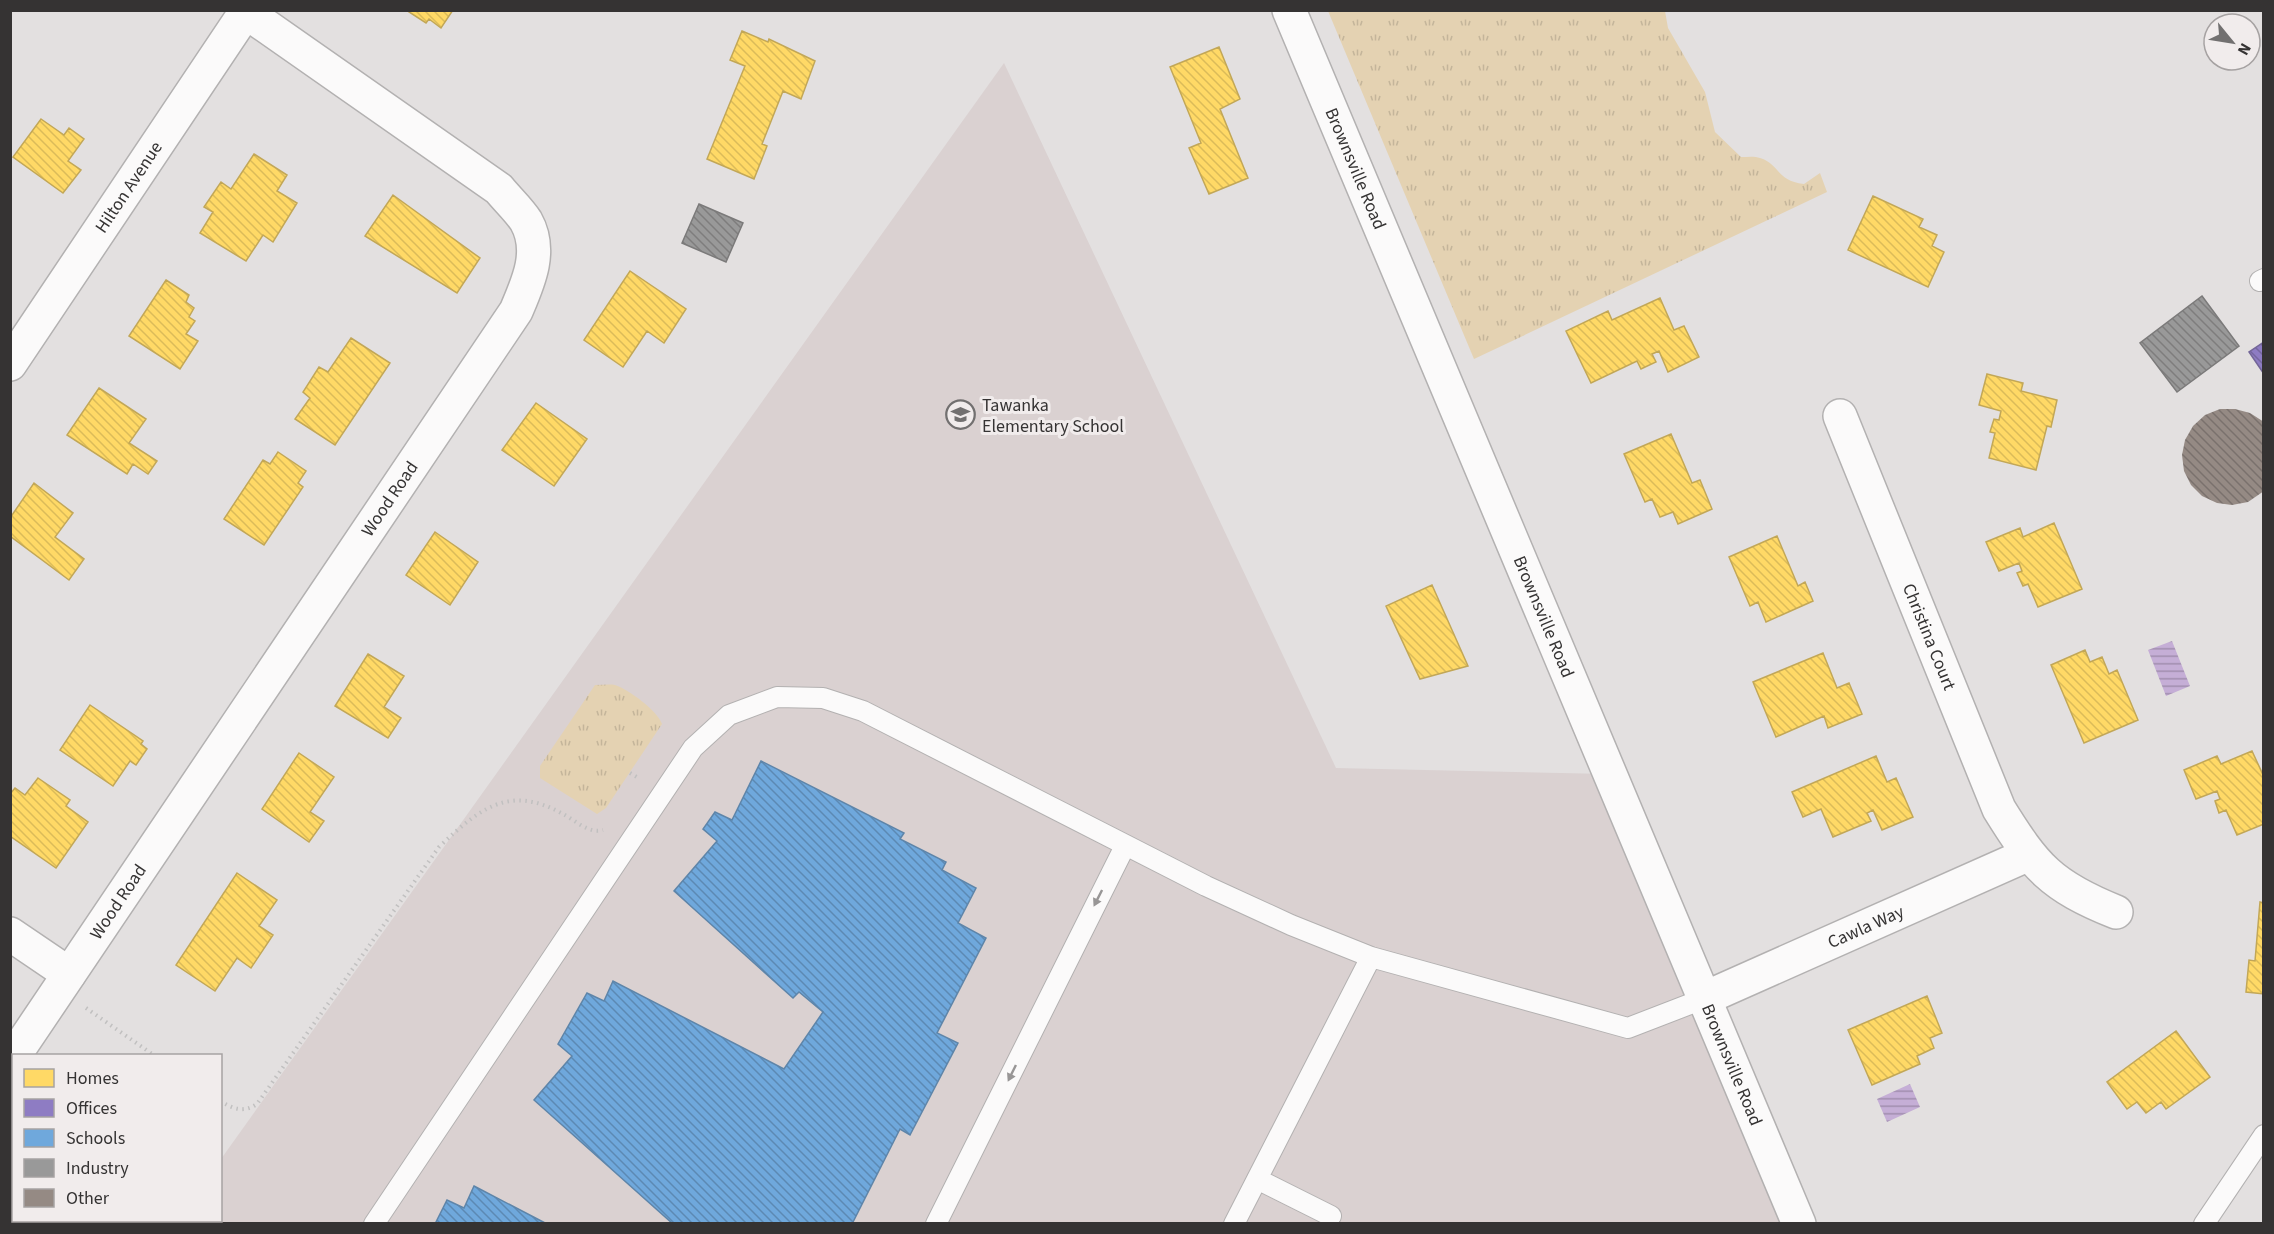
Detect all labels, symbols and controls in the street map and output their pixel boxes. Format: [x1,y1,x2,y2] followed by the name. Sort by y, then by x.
[2202,12,2262,72] north arrow
[2232,39,2256,59] text: N
[1318,104,1392,234] street label: Brownsville Road
[89,136,169,238] street label: Hilton Avenue
[982,393,1124,439] place label: Tawanka Elementary School
[945,399,977,431] school or university icon: Tawanka Elementary School
[356,456,424,542] street label: Wood Road
[1507,552,1580,682] street label: Brownsville Road
[1896,580,1962,694] street label: Christina Court
[84,859,153,945] street label: Wood Road
[1094,889,1104,907] one-way arrow
[1824,899,1908,955] street label: Cawla Way
[1695,1000,1768,1130] street label: Brownsville Road
[12,1054,222,1222] legend
[1007,1064,1016,1081] one-way arrow
[66,1066,119,1091] text: Homes
[66,1096,117,1121] text: Offices
[66,1126,125,1151] text: Schools
[66,1156,129,1181] text: Industry
[66,1186,110,1211] text: Other

